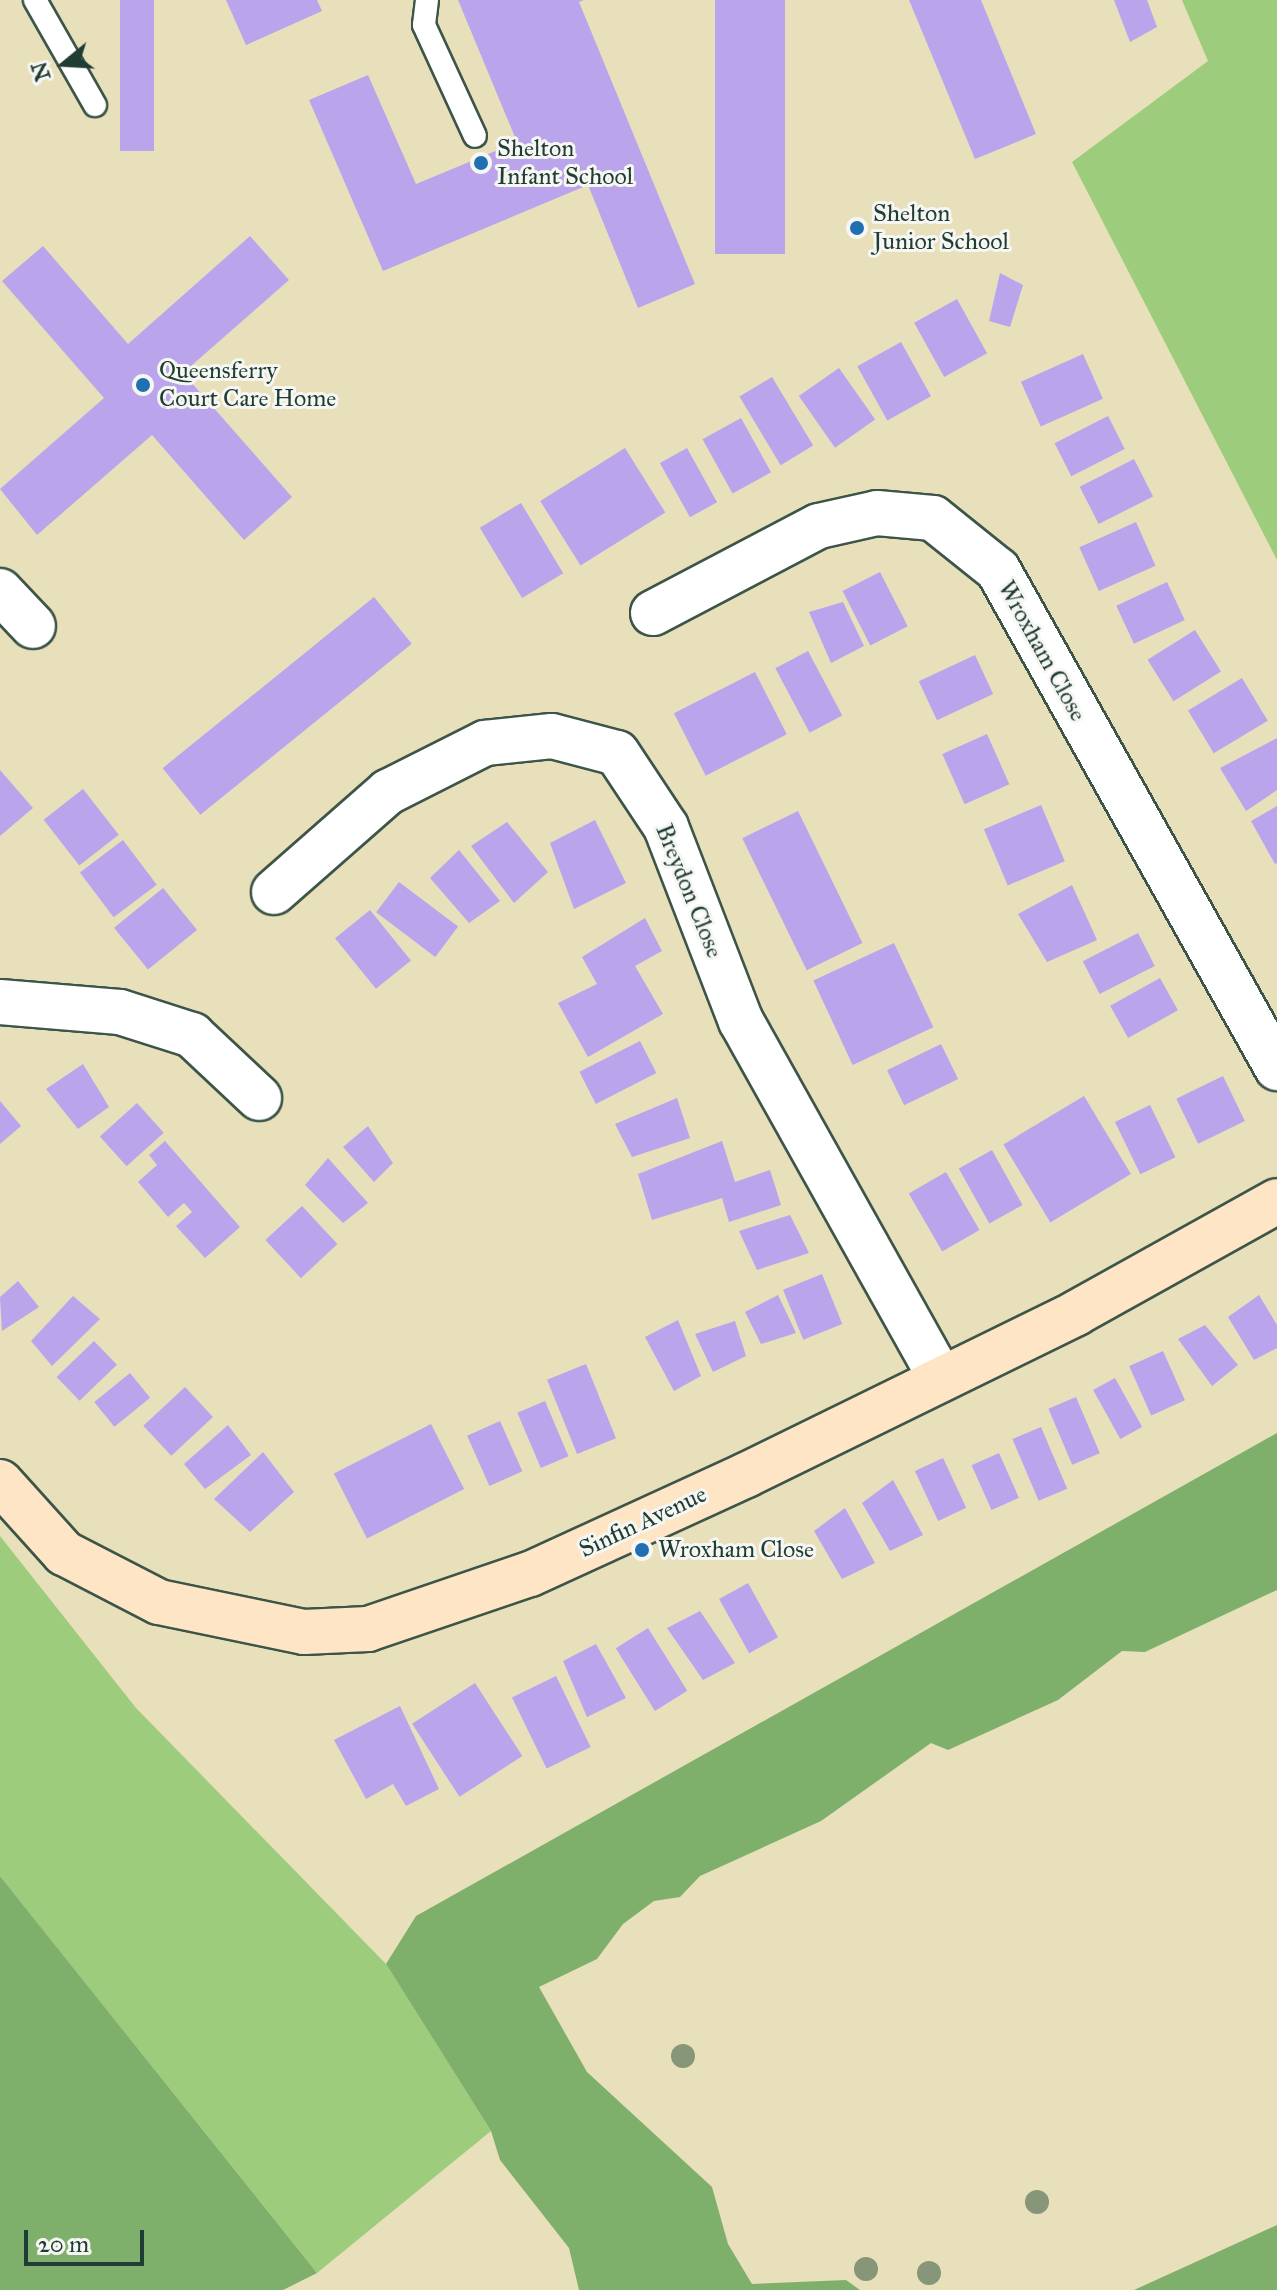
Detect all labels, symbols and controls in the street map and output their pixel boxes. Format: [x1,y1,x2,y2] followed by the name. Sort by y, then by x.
[24,24,104,104] north arrow
[25,59,56,85] text: N
[497,135,633,191] place label: Shelton Infant School
[472,154,490,172] marker: Shelton Infant School
[873,200,1009,256] place label: Shelton Junior School
[848,219,866,237] marker: Shelton Junior School
[159,357,336,413] place label: Queensferry Court Care Home
[134,376,152,394] marker: Queensferry Court Care Home
[992,576,1092,726] street label: Wroxham Close
[649,820,729,962] street label: Breydon Close
[575,1480,711,1564] street label: Sinfin Avenue
[658,1536,814,1564] place label: Wroxham Close
[633,1541,651,1559] marker: Wroxham Close
[28,2214,148,2264] scale bar
[38,2229,89,2259] text: 20 m

